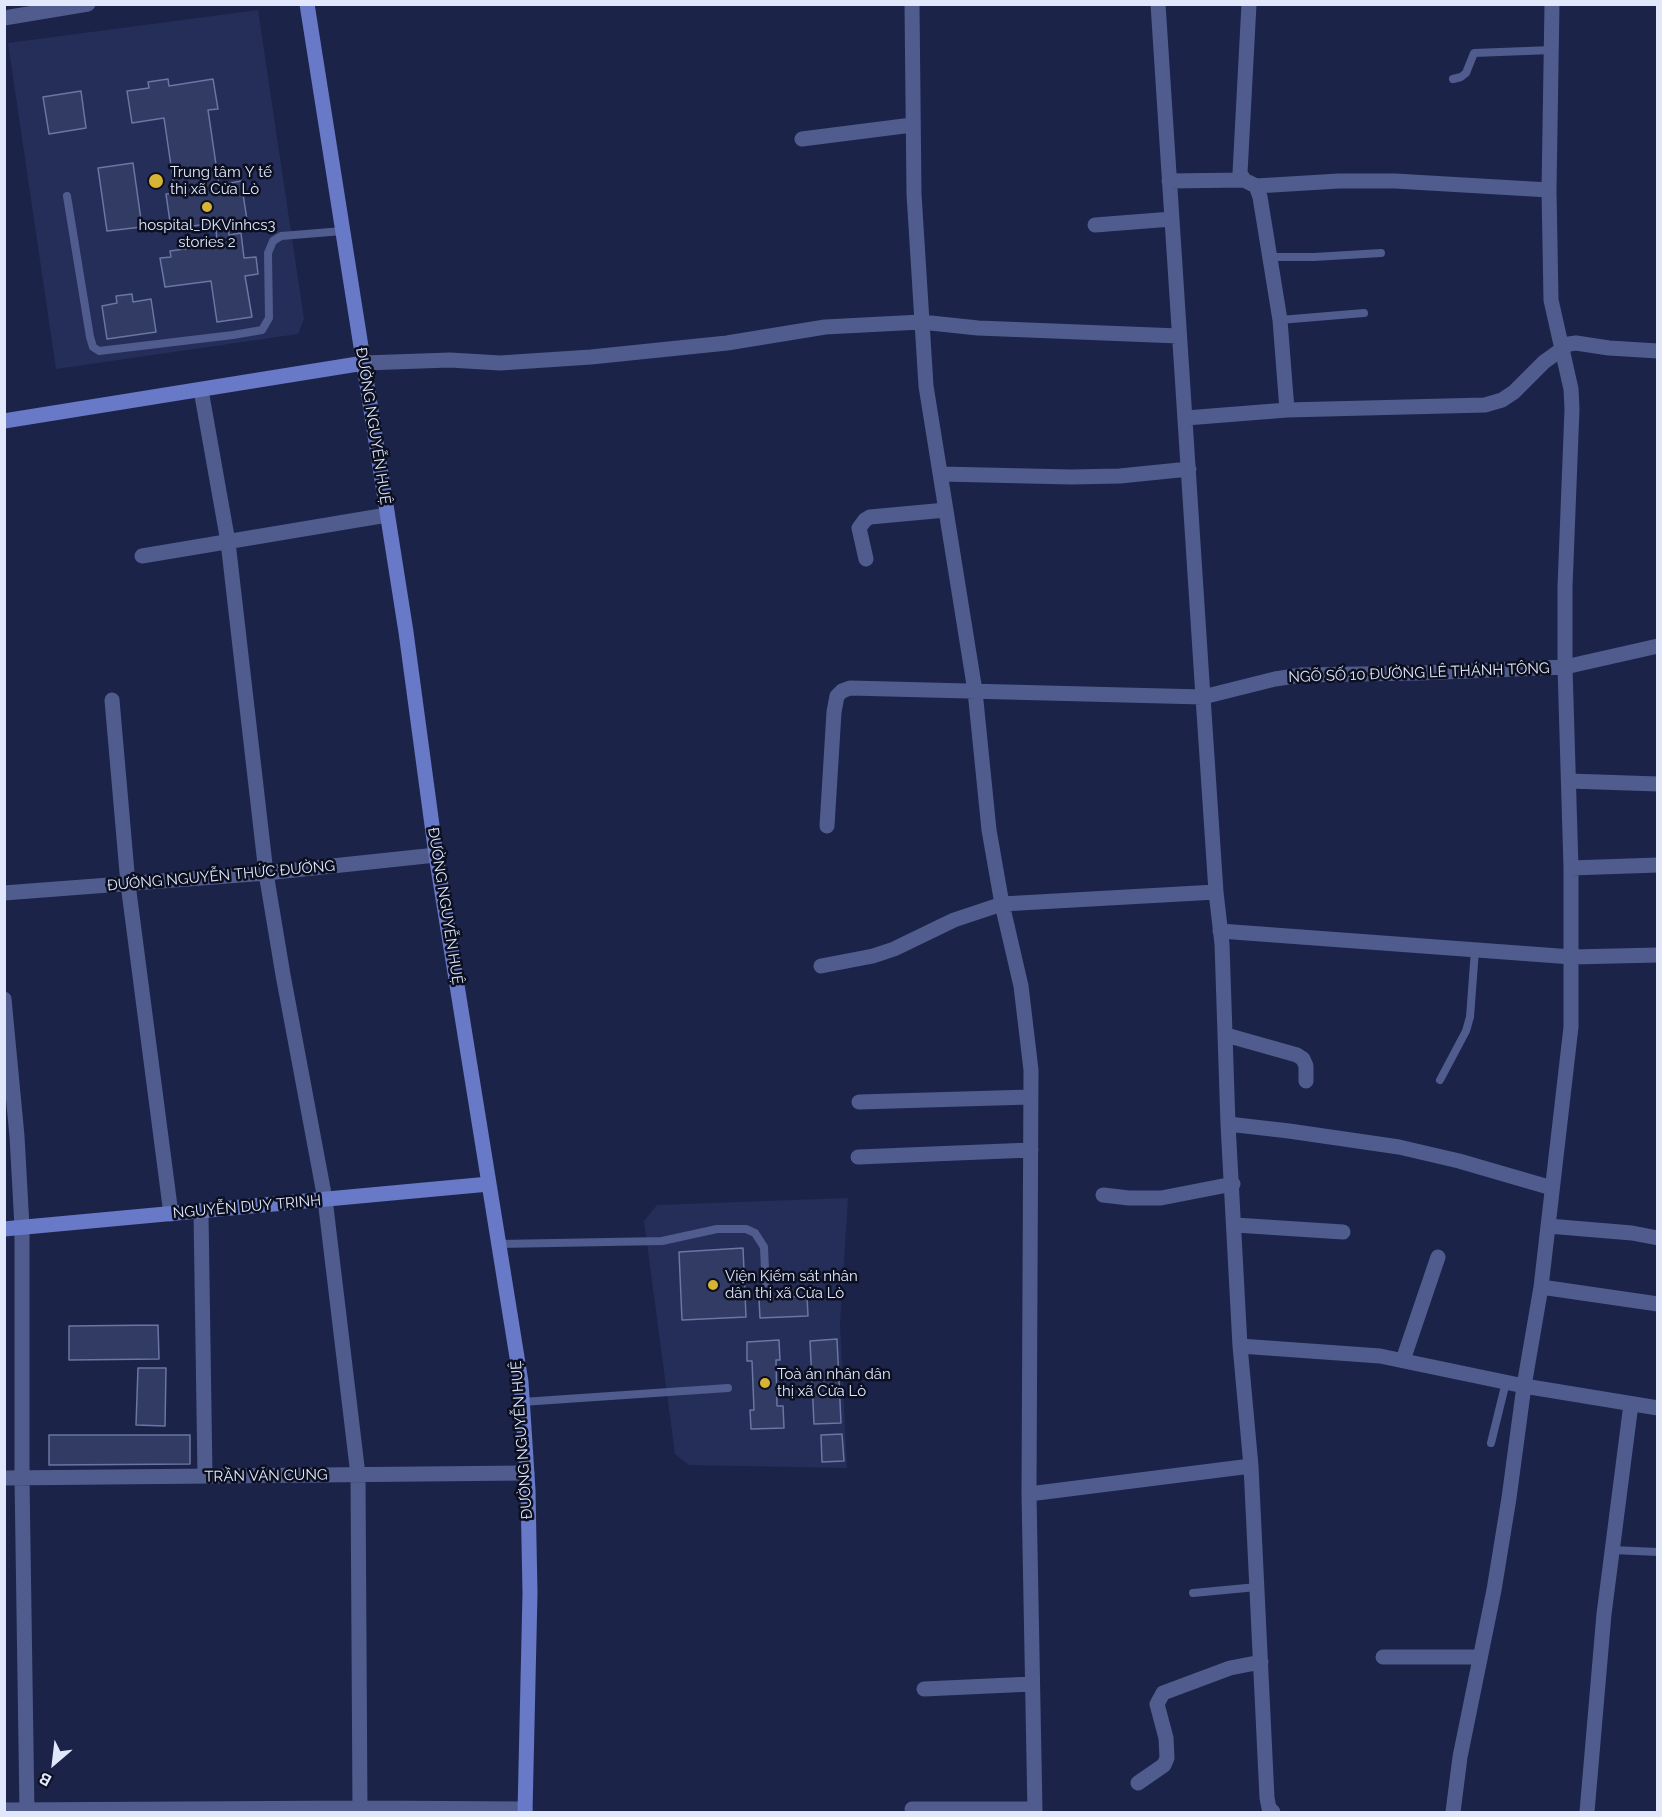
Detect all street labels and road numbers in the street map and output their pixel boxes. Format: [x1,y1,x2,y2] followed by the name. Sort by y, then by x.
[352,346,394,506] street label: ĐƯỜNG NGUYỄN HUỆ
[1288,659,1550,687] street label: NGÕ SỐ 10 ĐƯỜNG LÊ THÁNH TÔNG
[424,826,466,986] street label: ĐƯỜNG NGUYỄN HUỆ
[106,857,336,895] street label: ĐƯỜNG NGUYỄN THỨC ĐƯỜNG
[172,1192,322,1222] street label: NGUYỄN DUY TRINH
[507,1360,537,1520] street label: ĐƯỜNG NGUYỄN HUỆ
[204,1466,328,1486] street label: TRẦN VĂN CUNG

